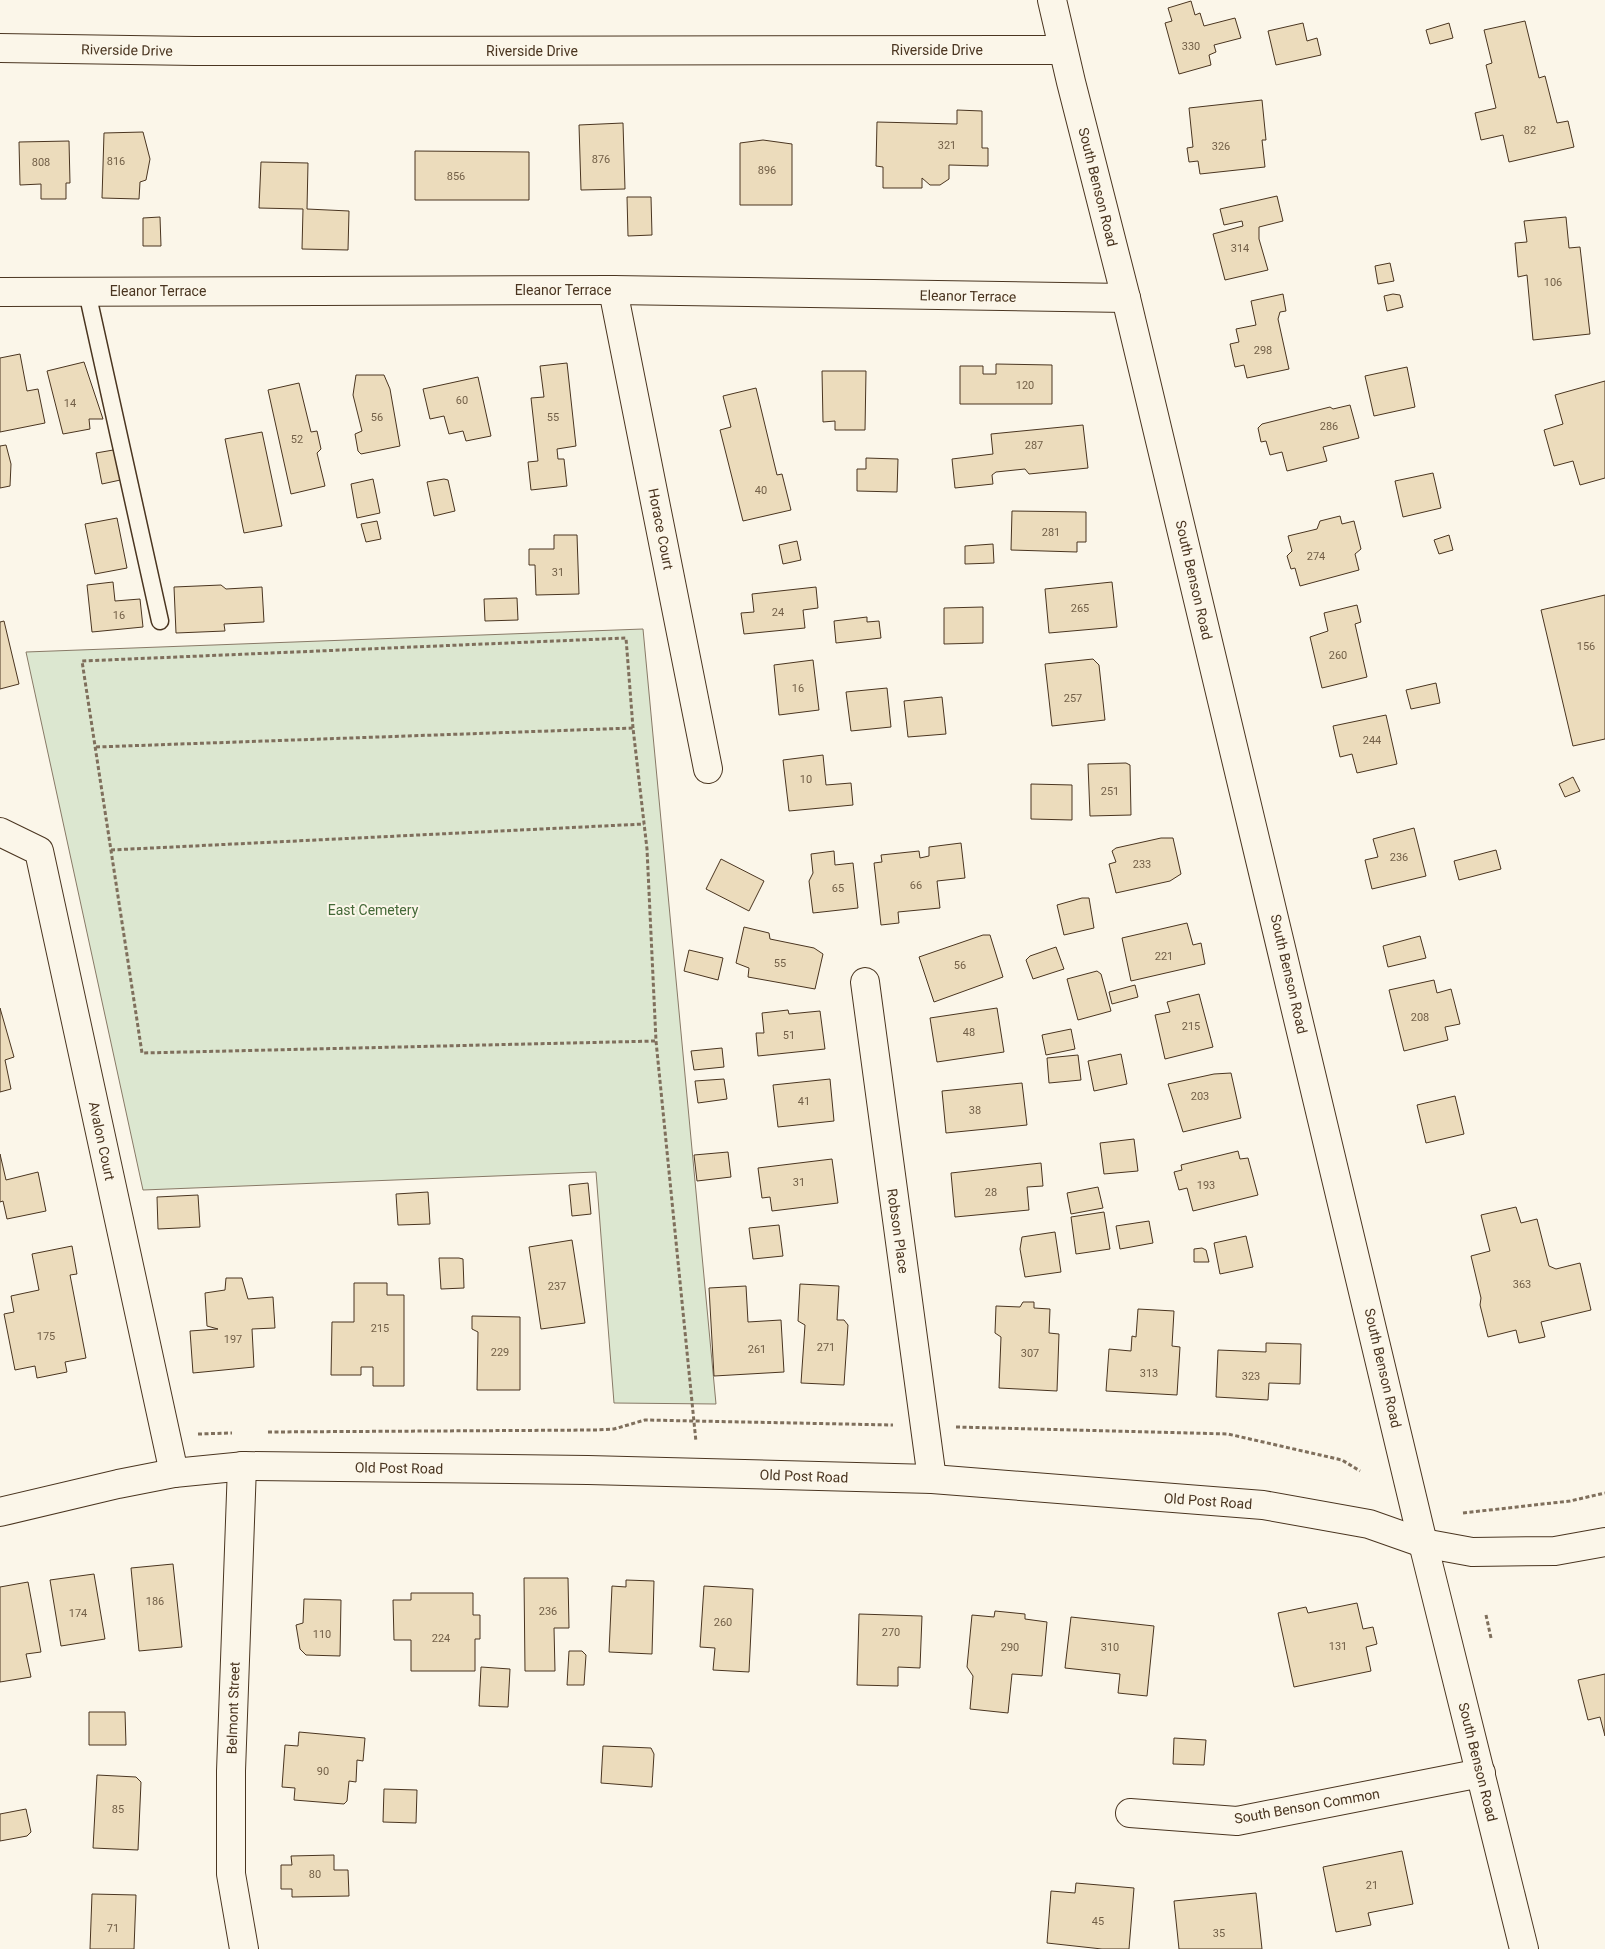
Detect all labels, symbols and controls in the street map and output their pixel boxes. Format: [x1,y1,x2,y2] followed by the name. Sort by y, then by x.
[1182,40,1200,53] house number: 330
[81,41,173,59] street label: Riverside Drive
[891,42,983,58] street label: Riverside Drive
[486,43,578,59] street label: Riverside Drive
[1524,124,1536,137] house number: 82
[1075,126,1121,248] street label: South Benson Road
[938,139,956,152] house number: 321
[1212,140,1230,153] house number: 326
[592,153,610,166] house number: 876
[107,155,125,168] house number: 816
[32,156,50,169] house number: 808
[758,164,776,177] house number: 896
[447,170,465,183] house number: 856
[1231,242,1249,255] house number: 314
[1544,276,1562,289] house number: 106
[515,282,611,298] street label: Eleanor Terrace
[110,283,206,299] street label: Eleanor Terrace
[919,287,1017,305] street label: Eleanor Terrace
[1254,344,1272,357] house number: 298
[1016,379,1034,392] house number: 120
[456,394,468,407] house number: 60
[64,397,76,410] house number: 14
[371,411,383,424] house number: 56
[547,411,559,424] house number: 55
[1320,420,1338,433] house number: 286
[291,433,303,446] house number: 52
[1025,439,1043,452] house number: 287
[755,484,767,497] house number: 40
[645,487,677,572] street label: Horace Court
[1172,519,1216,641] street label: South Benson Road
[1042,526,1060,539] house number: 281
[1307,550,1325,563] house number: 274
[552,566,564,579] house number: 31
[1071,602,1089,615] house number: 265
[772,606,784,619] house number: 24
[113,609,125,622] house number: 16
[1577,640,1595,653] house number: 156
[1329,649,1347,662] house number: 260
[792,682,804,695] house number: 16
[1064,692,1082,705] house number: 257
[1363,734,1381,747] house number: 244
[800,773,812,786] house number: 10
[1101,785,1119,798] house number: 251
[1390,851,1408,864] house number: 236
[1133,858,1151,871] house number: 233
[910,879,922,892] house number: 66
[832,882,844,895] house number: 65
[328,902,419,918] park label: East Cemetery
[1267,913,1311,1035] street label: South Benson Road
[1155,950,1173,963] house number: 221
[774,957,786,970] house number: 55
[954,959,966,972] house number: 56
[1411,1011,1429,1024] house number: 208
[1182,1020,1200,1033] house number: 215
[963,1026,975,1039] house number: 48
[783,1029,795,1042] house number: 51
[1191,1090,1209,1103] house number: 203
[798,1095,810,1108] house number: 41
[86,1100,118,1182] street label: Avalon Court
[969,1104,981,1117] house number: 38
[793,1176,805,1189] house number: 31
[1197,1179,1215,1192] house number: 193
[985,1186,997,1199] house number: 28
[884,1188,912,1274] street label: Robson Place
[1513,1278,1531,1291] house number: 363
[548,1280,566,1293] house number: 237
[1361,1307,1405,1429] street label: South Benson Road
[371,1322,389,1335] house number: 215
[37,1330,55,1343] house number: 175
[224,1333,242,1346] house number: 197
[817,1341,835,1354] house number: 271
[748,1343,766,1356] house number: 261
[491,1346,509,1359] house number: 229
[1021,1347,1039,1360] house number: 307
[1140,1367,1158,1380] house number: 313
[1242,1370,1260,1383] house number: 323
[355,1459,443,1477] street label: Old Post Road
[759,1466,849,1486] street label: Old Post Road
[1163,1490,1253,1512] street label: Old Post Road
[146,1595,164,1608] house number: 186
[539,1605,557,1618] house number: 236
[69,1607,87,1620] house number: 174
[714,1616,732,1629] house number: 260
[882,1626,900,1639] house number: 270
[313,1628,331,1641] house number: 110
[432,1632,450,1645] house number: 224
[1329,1640,1347,1653] house number: 131
[1001,1641,1019,1654] house number: 290
[1101,1641,1119,1654] house number: 310
[223,1661,243,1755] street label: Belmont Street
[1455,1701,1501,1823] street label: South Benson Road
[317,1765,329,1778] house number: 90
[1233,1785,1381,1827] street label: South Benson Common
[112,1803,124,1816] house number: 85
[309,1868,321,1881] house number: 80
[1366,1879,1378,1892] house number: 21
[1092,1915,1104,1928] house number: 45
[107,1922,119,1935] house number: 71
[1213,1927,1225,1940] house number: 35

